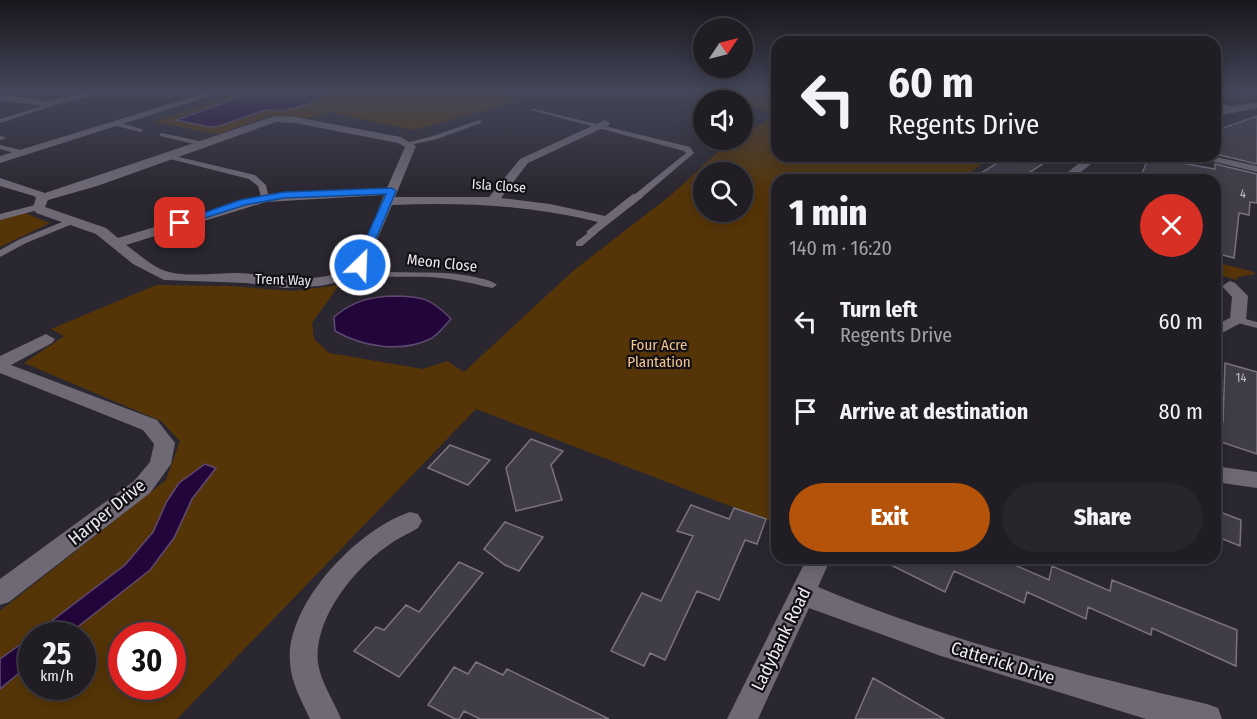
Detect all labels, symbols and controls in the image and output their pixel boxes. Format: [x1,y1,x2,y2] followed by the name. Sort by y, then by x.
[693,18,753,78] north arrow
[693,18,753,222] map controls
[888,58,974,108] text: 60 m
[789,60,867,138] icon: left
[693,90,753,150] button: sound
[888,109,1039,141] text: Regents Drive
[693,162,753,222] button: search
[471,176,527,196] street label: Isla Close
[1240,187,1246,201] house number: 4
[789,191,867,235] text: 1 min
[1140,194,1203,257] button: close
[154,197,205,248] pin
[163,206,196,239] icon: arrive
[328,233,392,297] position arrow
[789,236,892,260] text: 140 m · 16:20
[406,250,478,276] street label: Meon Close
[255,271,312,289] street label: Trent Way
[840,296,918,323] text: Turn left
[789,305,822,338] icon: left
[1159,308,1203,335] text: 60 m
[840,323,952,347] text: Regents Drive
[627,336,691,371] park label: Four Acre Plantation
[1236,371,1246,385] house number: 14
[789,395,822,428] icon: arrive
[840,398,1028,425] text: Arrive at destination
[1158,398,1203,425] text: 80 m
[64,474,150,550] street label: Harper Drive
[789,483,990,552] button: Exit
[1002,483,1203,552] button: Share
[747,584,815,694] street label: Ladybank Road
[108,622,186,700] speed limit sign: 30
[43,636,71,672] text: 25
[948,637,1058,689] street label: Catterick Drive
[40,667,74,685] text: km/h

